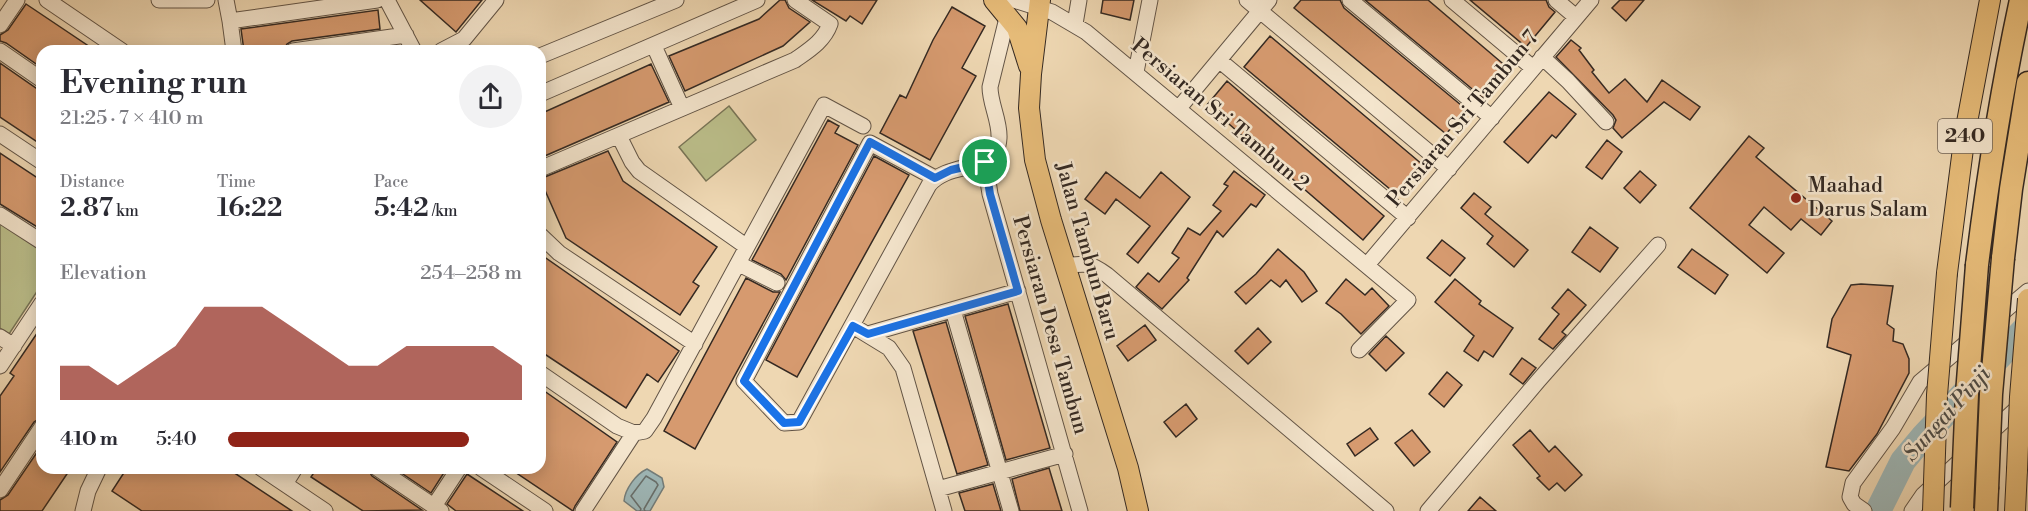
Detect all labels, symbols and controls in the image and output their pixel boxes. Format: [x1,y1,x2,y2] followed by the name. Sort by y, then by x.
[1381,25,1545,213] street label: Persiaran Sri Tambun 7
[1126,33,1314,197] street label: Persiaran Sri Tambun 2
[60,63,247,104] text: Evening run
[459,65,522,128] button: share
[60,106,203,131] text: 21:25 · 7 × 410 m
[1938,119,1992,153] road number: 240
[959,136,1010,187] pin
[968,145,1001,178] icon: arrive
[1049,158,1125,343] street label: Jalan Tambun Baru
[60,172,125,192] text: Distance
[217,172,256,192] text: Time
[374,172,408,192] text: Pace
[1808,173,1928,223] place label: Maahad Darus Salam
[1789,191,1803,205] marker: Maahad Darus Salam
[60,192,113,224] text: 2.87
[217,192,283,224] text: 16:22
[374,192,429,224] text: 5:42
[113,201,139,221] text: km
[429,201,458,221] text: /km
[1006,213,1094,438] street label: Persiaran Desa Tambun
[60,261,147,286] text: Elevation
[420,261,522,286] text: 254–258 m
[1897,361,1997,467] water label: Sungai Pinji
[60,427,118,452] text: 410 m
[156,427,197,452] text: 5:40

